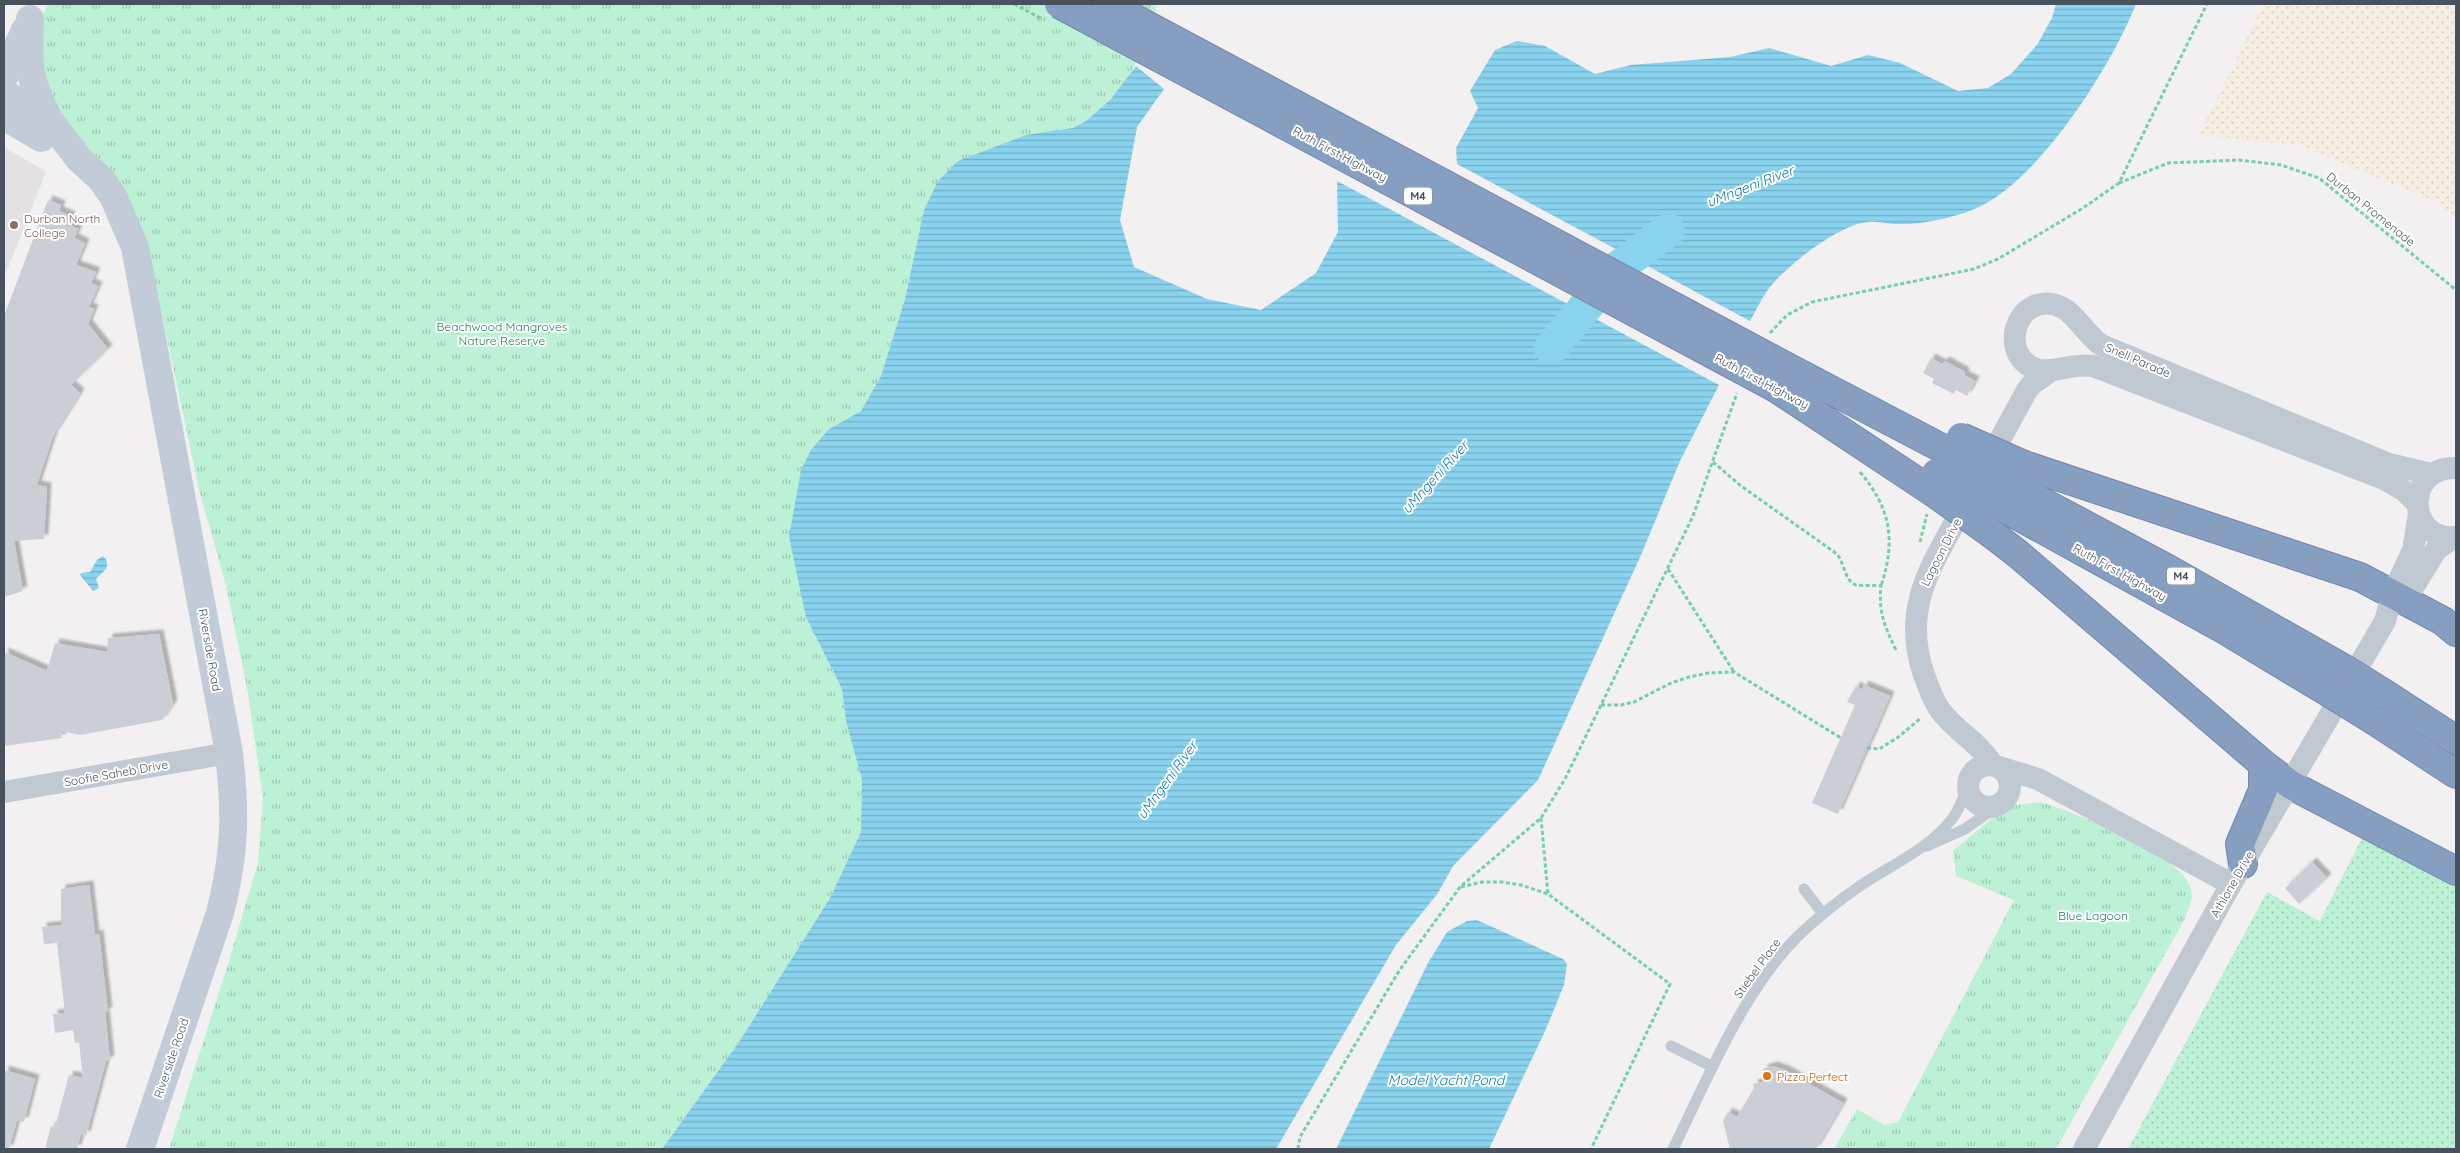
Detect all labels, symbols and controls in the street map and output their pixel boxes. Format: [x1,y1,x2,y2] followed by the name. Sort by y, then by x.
[1290,123,1390,185] street label: Ruth First Highway
[1704,161,1798,211] water label: uMngeni River
[2324,169,2418,249] street label: Durban Promenade
[1404,188,1432,205] road number: M4
[24,211,100,240] place label: Durban North College
[8,219,20,231] marker: Durban North College
[437,319,568,348] park label: Beachwood Mangroves Nature Reserve
[2103,340,2173,381] street label: Snell Parade
[1712,350,1812,412] street label: Ruth First Highway
[1398,436,1474,517] water label: uMngeni River
[1917,515,1965,589] street label: Lagoon Drive
[2071,540,2169,604] street label: Ruth First Highway
[2167,568,2195,584] road number: M4
[195,608,225,692] street label: Riverside Road
[1133,736,1202,822] water label: uMngeni River
[63,756,169,790] street label: Soofie Saheb Drive
[2207,848,2257,920] street label: Athlone Drive
[2058,908,2128,923] park label: Blue Lagoon
[1730,935,1784,1001] street label: Stiebel Place
[150,1016,192,1100] street label: Riverside Road
[1777,1069,1848,1084] place label: Pizza Perfect
[1761,1070,1773,1082] marker: Pizza Perfect
[1388,1071,1506,1089] water label: Model Yacht Pond

